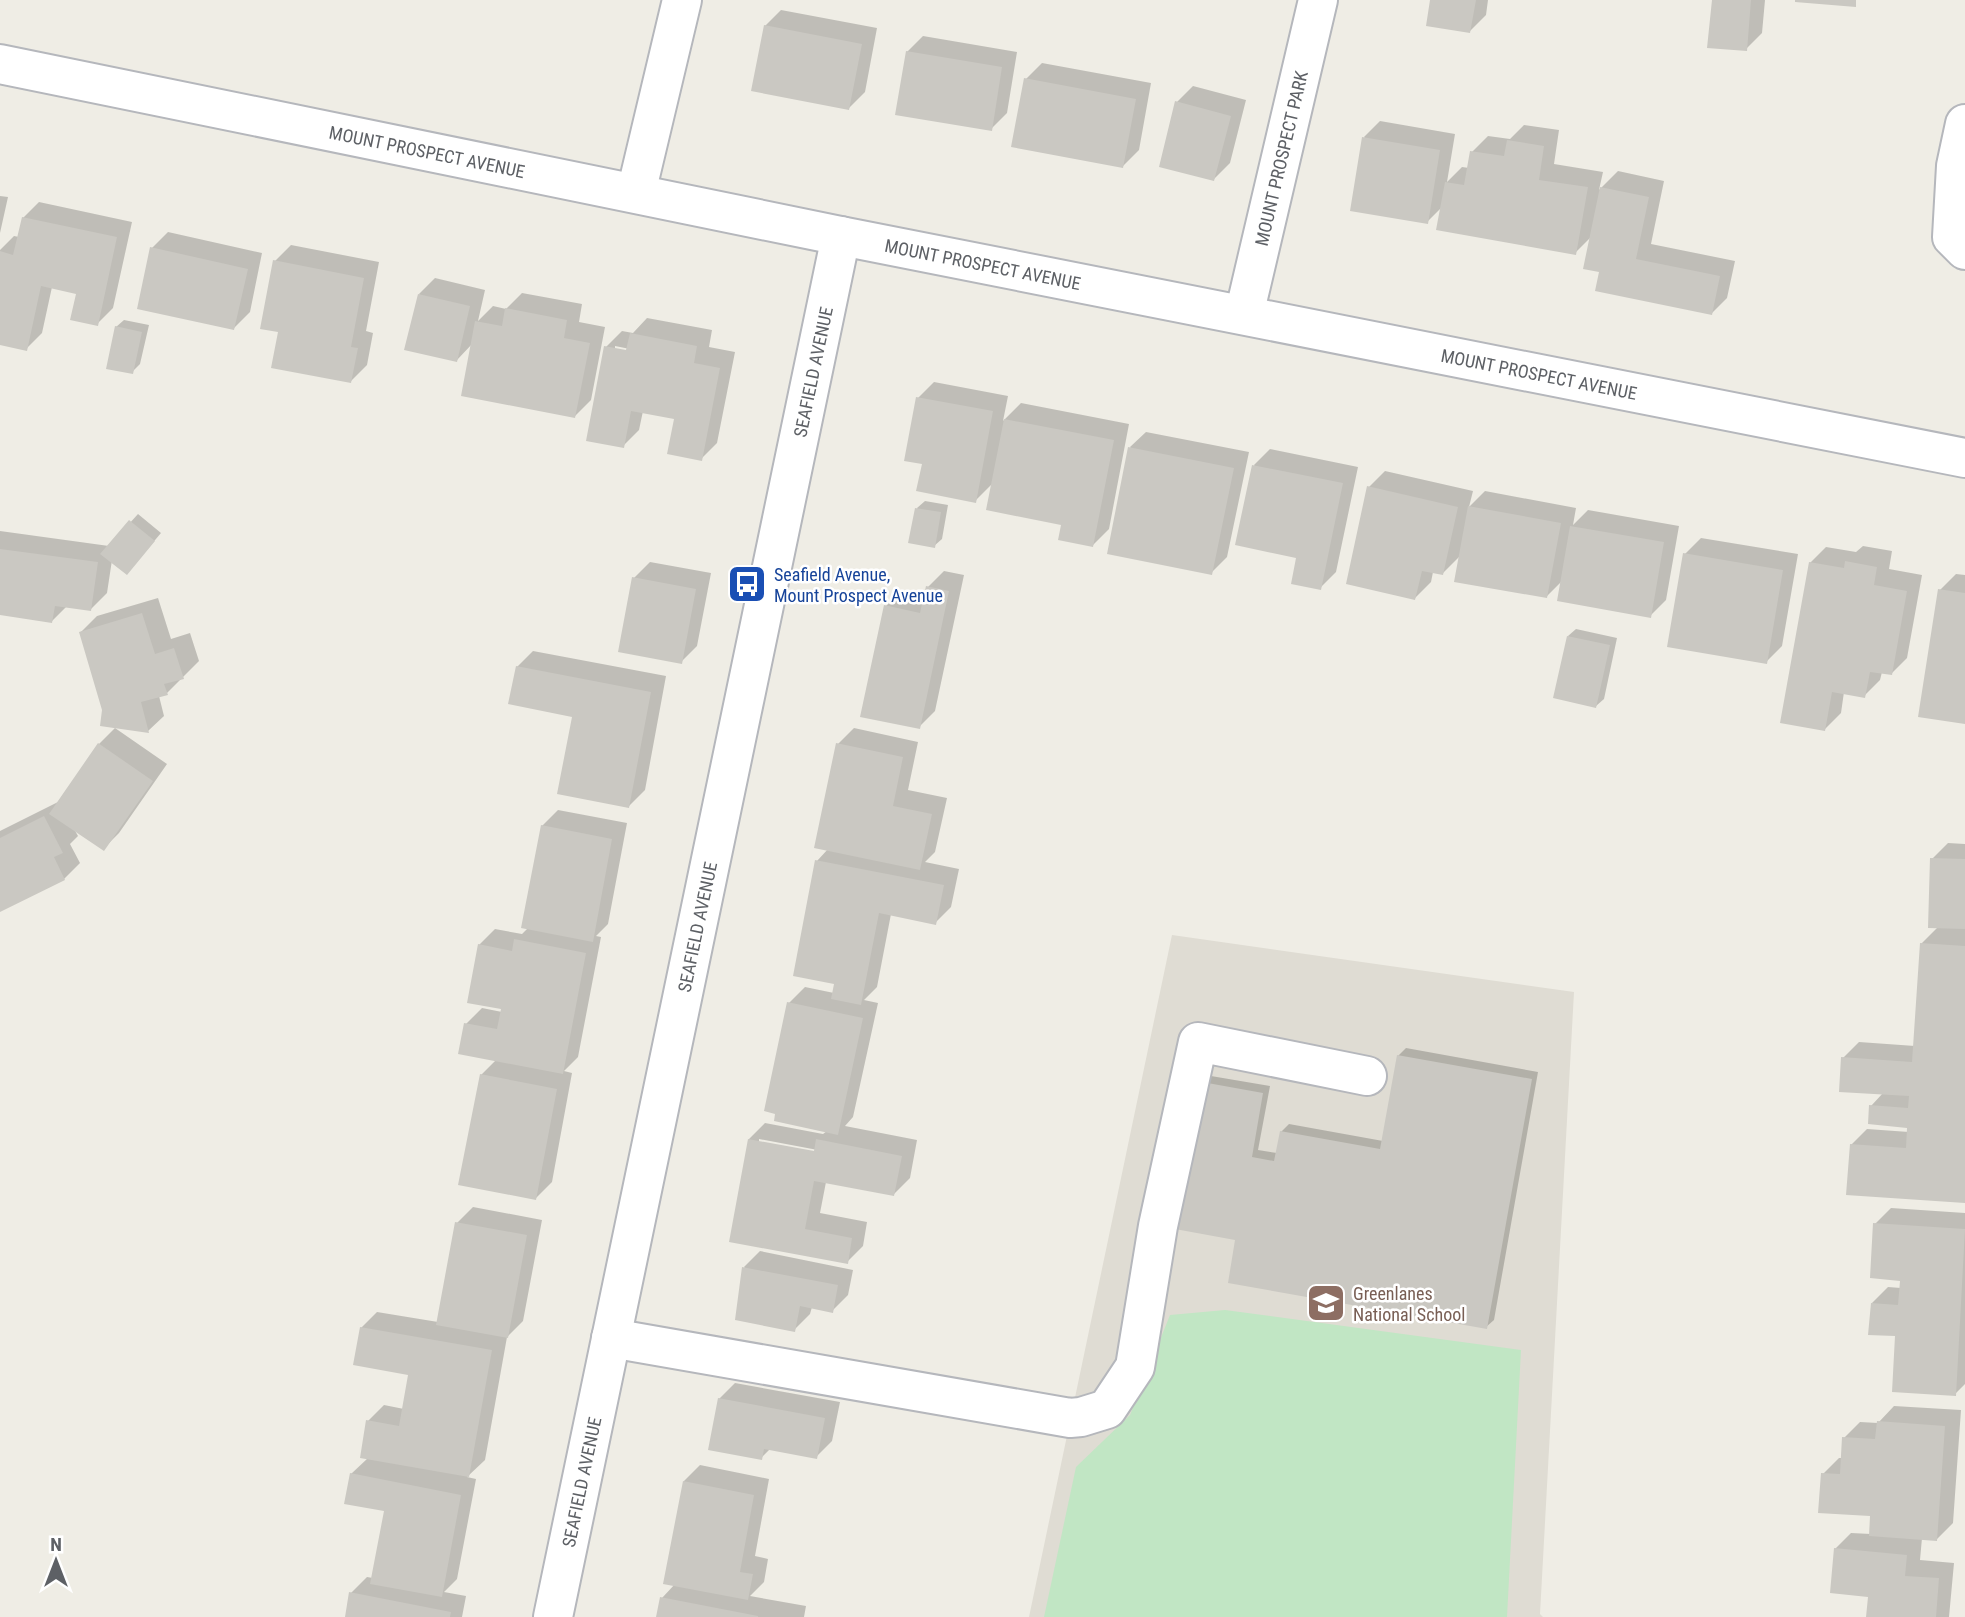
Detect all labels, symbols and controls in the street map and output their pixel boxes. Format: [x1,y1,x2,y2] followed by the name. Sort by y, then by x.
[1250,69,1312,248] street label: MOUNT PROSPECT PARK
[327,121,527,182] street label: MOUNT PROSPECT AVENUE
[883,234,1083,294] street label: MOUNT PROSPECT AVENUE
[789,305,837,439] street label: SEAFIELD AVENUE
[1439,344,1639,404] street label: MOUNT PROSPECT AVENUE
[726,563,768,605] bus stop icon: Seafield Avenue, Mount Prospect Avenue
[774,564,943,606] place label: Seafield Avenue, Mount Prospect Avenue
[673,860,721,994] street label: SEAFIELD AVENUE
[1305,1282,1347,1324] school or university icon: Greenlanes National School
[1353,1283,1465,1325] place label: Greenlanes National School
[557,1415,605,1549] street label: SEAFIELD AVENUE
[21,1526,91,1596] north arrow
[50,1533,62,1556] text: N

